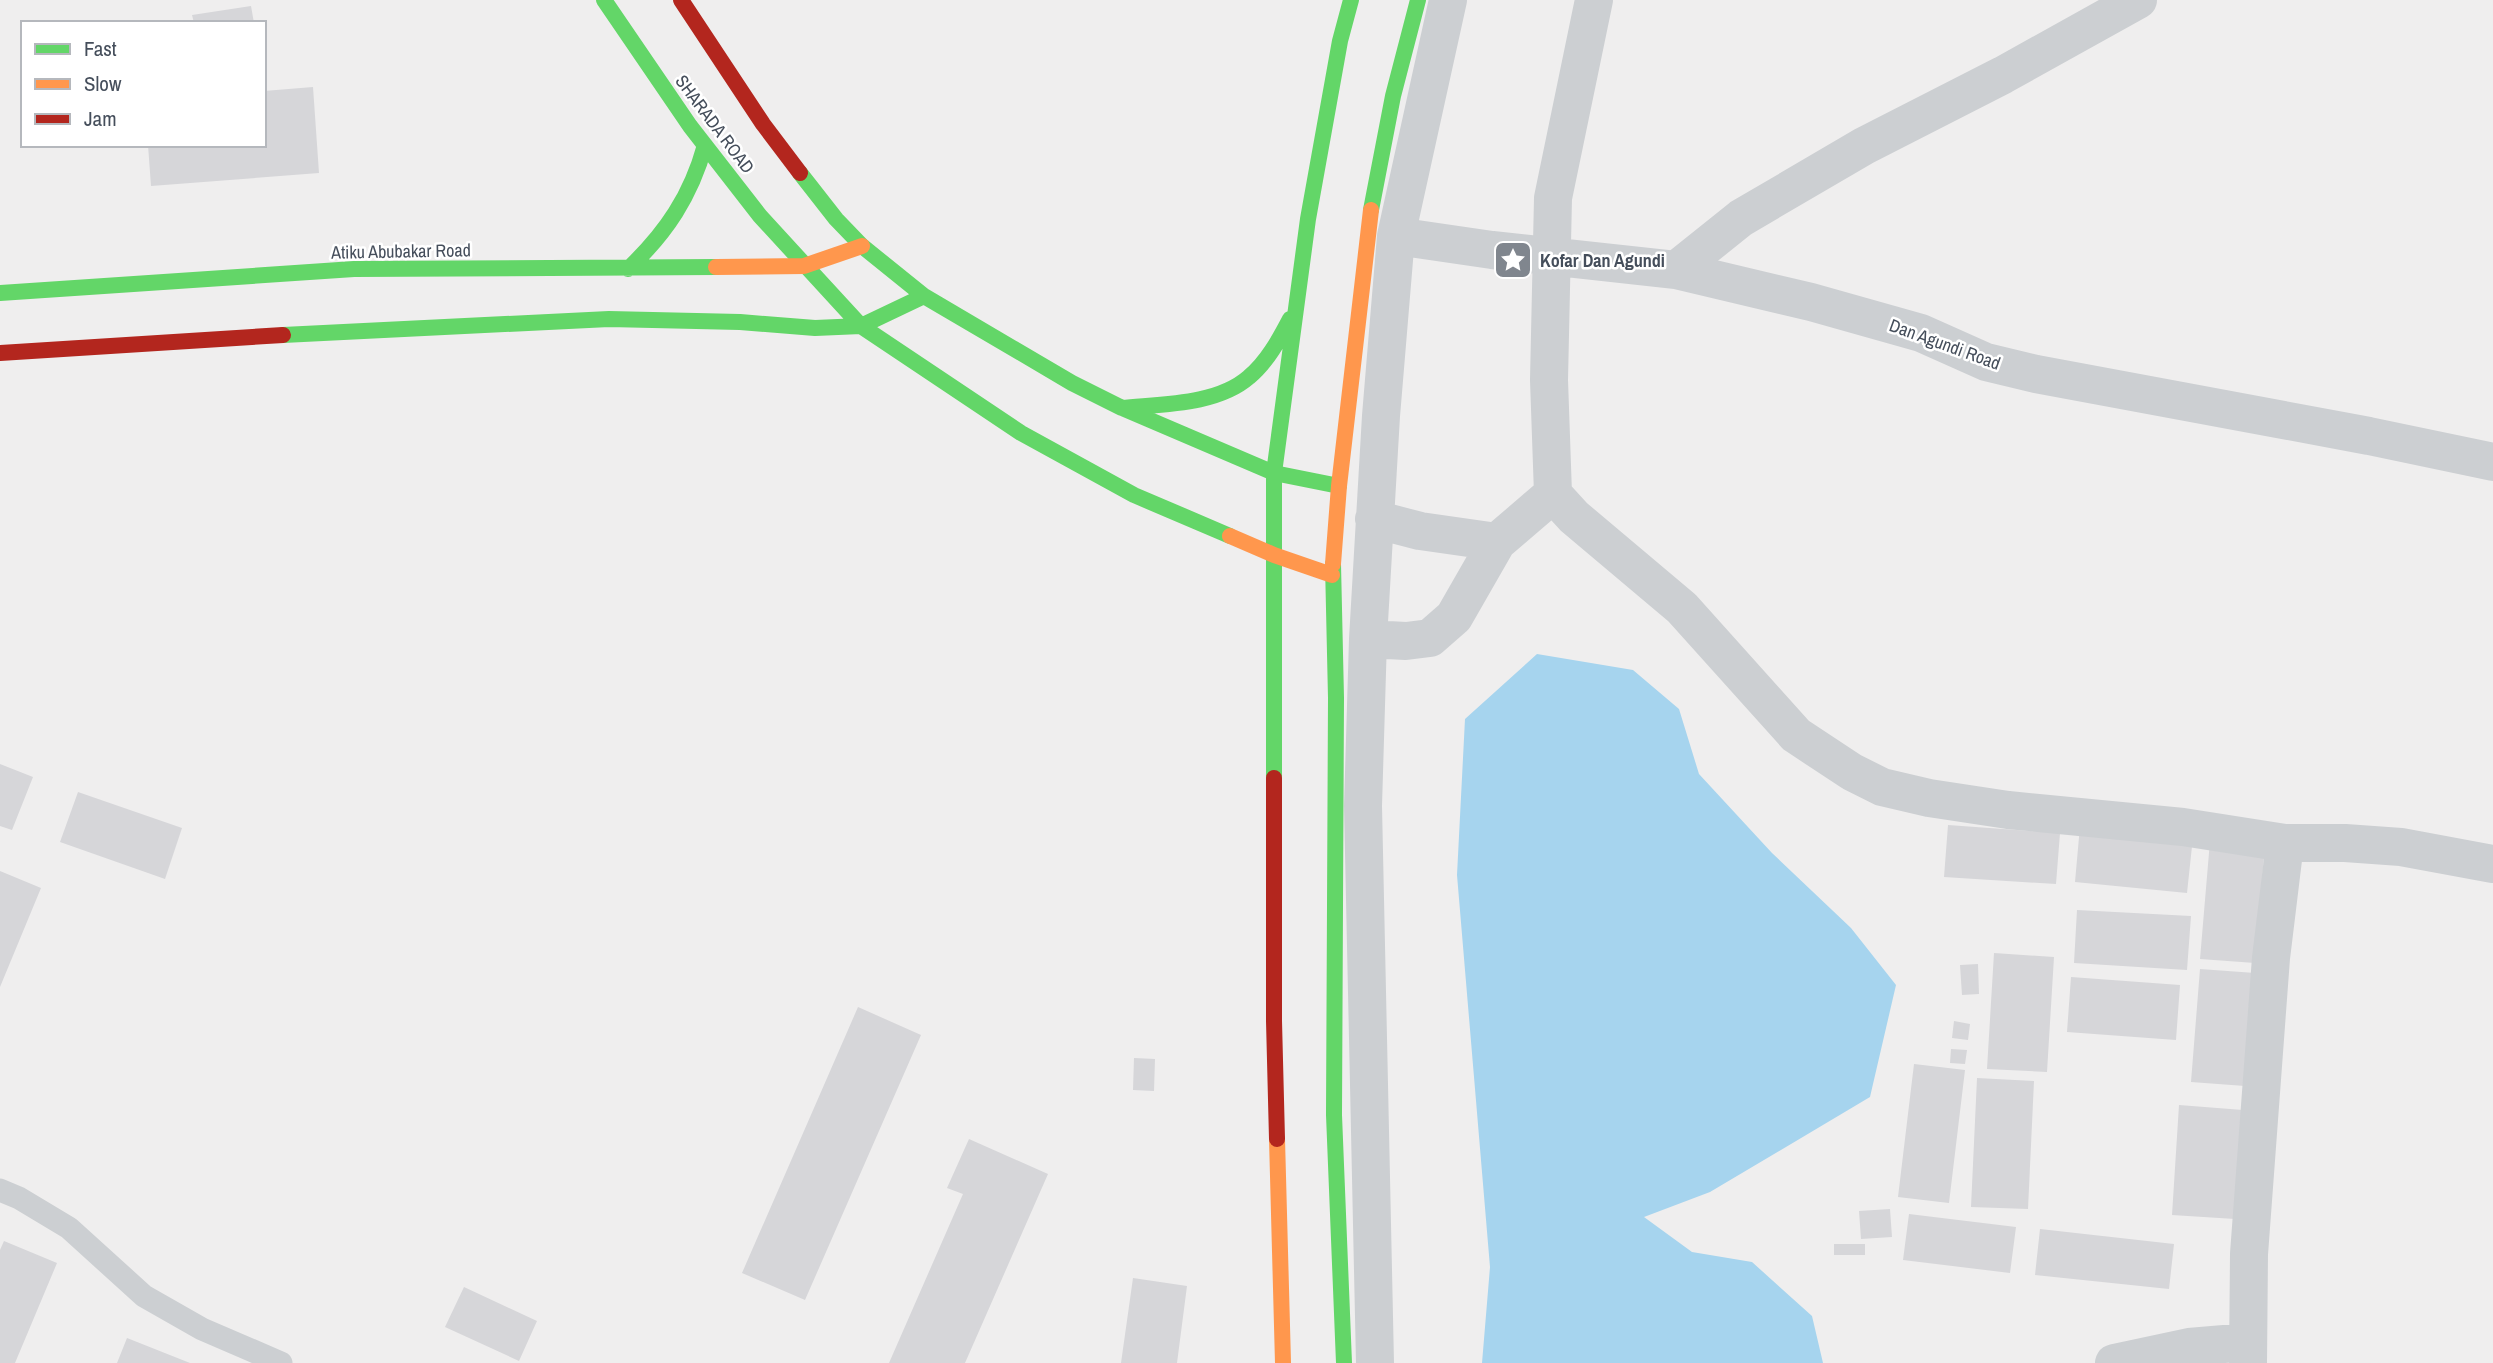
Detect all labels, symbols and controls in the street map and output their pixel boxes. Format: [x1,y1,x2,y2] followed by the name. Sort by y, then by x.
[21,21,266,147] legend
[84,34,117,63] text: Fast
[84,69,122,98] text: Slow
[670,70,760,178] street label: SHARADA ROAD
[84,104,117,133] text: Jam
[330,237,471,265] street label: Atiku Abubakar Road
[1492,239,1534,281] place icon: Kofar Dan Agundi
[1540,248,1665,273] place label: Kofar Dan Agundi
[1886,312,2004,376] street label: Dan Agundi Road

